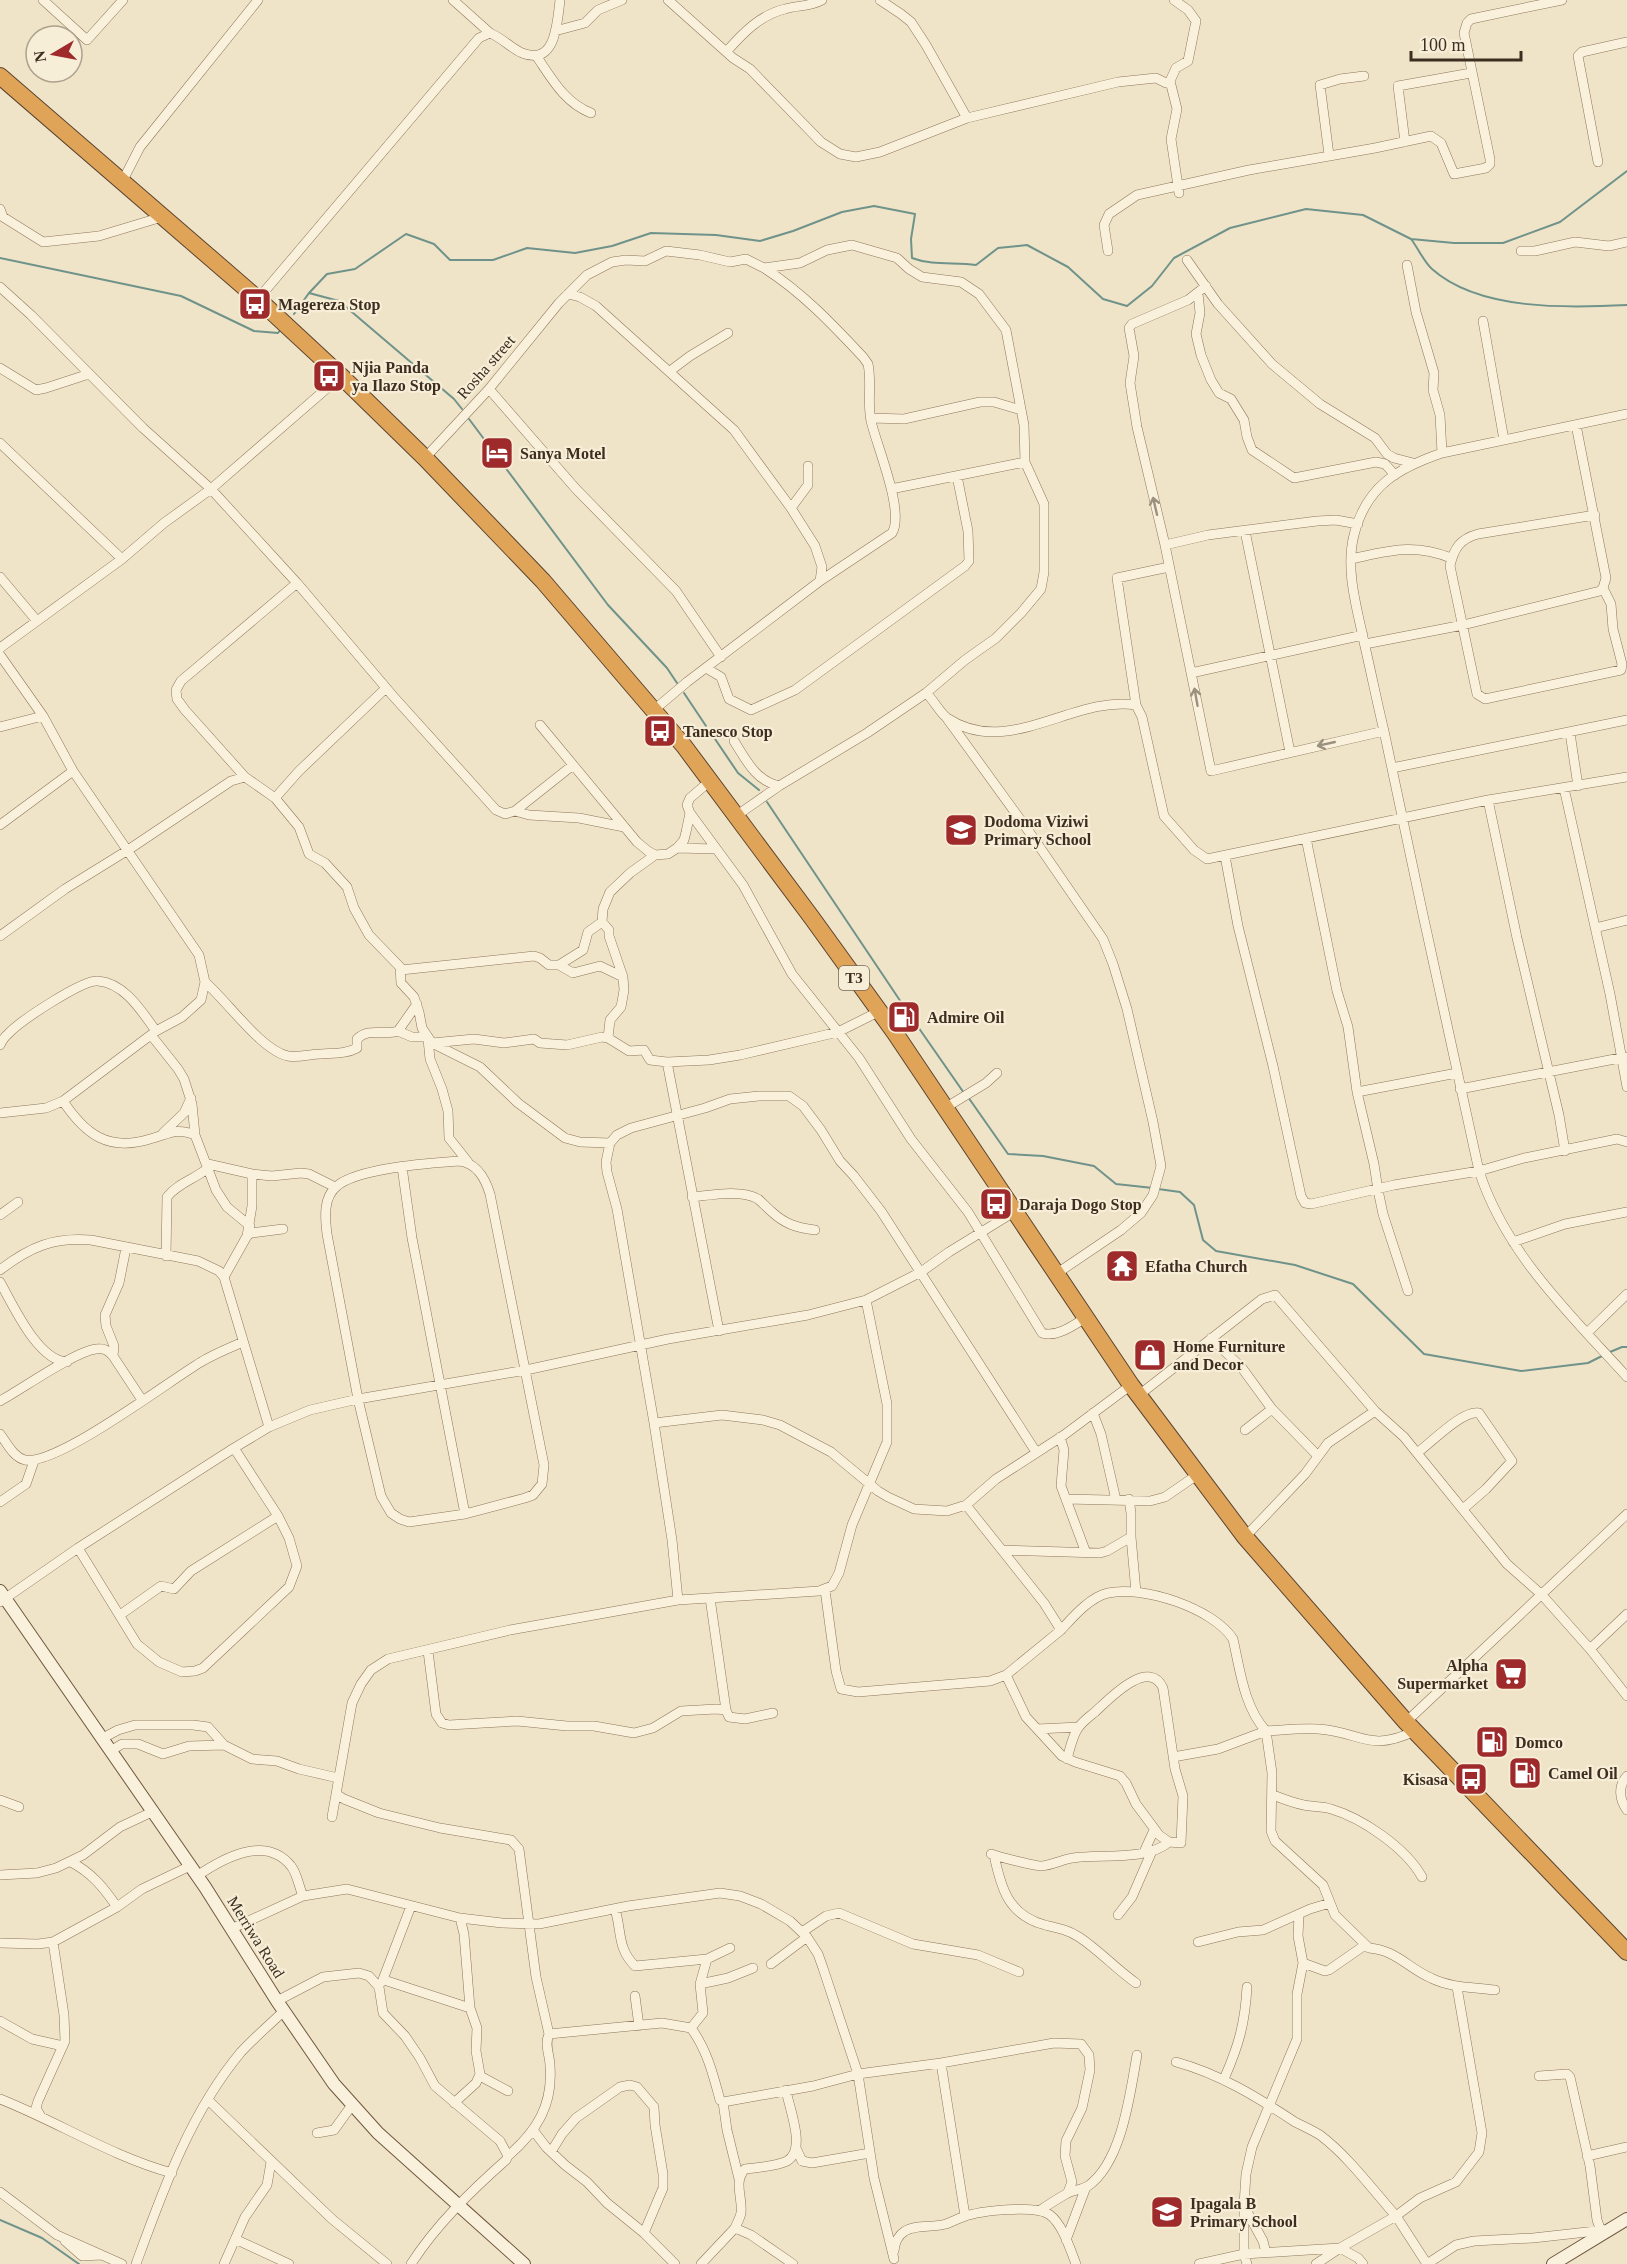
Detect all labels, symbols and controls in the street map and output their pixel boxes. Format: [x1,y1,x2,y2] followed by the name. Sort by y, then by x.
[24,24,84,84] north arrow
[1411,24,1520,62] scale bar
[1420,35,1466,55] text: 100 m
[30,49,49,64] text: N
[237,286,273,322] bus stop icon: Magereza Stop
[278,296,380,314] place label: Magereza Stop
[454,331,519,402] street label: Rosha street
[311,358,347,394] bus stop icon: Njia Panda ya Ilazo Stop
[352,359,441,395] place label: Njia Panda ya Ilazo Stop
[479,435,515,471] hotel icon: Sanya Motel
[520,445,606,463] place label: Sanya Motel
[1149,497,1161,516] one-way arrow
[1190,688,1201,707] one-way arrow
[642,713,678,749] bus stop icon: Tanesco Stop
[683,723,773,741] place label: Tanesco Stop
[1317,738,1336,750] one-way arrow
[943,812,979,848] school or university icon: Dodoma Viziwi Primary School
[984,813,1092,849] place label: Dodoma Viziwi Primary School
[839,966,869,990] road number: T3
[886,999,922,1035] fuel station icon: Admire Oil
[927,1009,1005,1026] place label: Admire Oil
[978,1186,1014,1222] bus stop icon: Daraja Dogo Stop
[1019,1196,1142,1214] place label: Daraja Dogo Stop
[1104,1248,1140,1284] temple icon: Efatha Church
[1145,1258,1247,1275] place label: Efatha Church
[1132,1337,1168,1373] shop icon: Home Furniture and Decor
[1173,1338,1285,1373] place label: Home Furniture and Decor
[1493,1656,1529,1692] supermarket icon: Alpha Supermarket
[1397,1657,1489,1693] place label: Alpha Supermarket
[1474,1724,1510,1760] fuel station icon: Domco
[1515,1734,1563,1751] place label: Domco
[1507,1755,1543,1791] fuel station icon: Camel Oil
[1453,1761,1489,1797] bus stop icon: Kisasa
[1548,1765,1618,1782] place label: Camel Oil
[1403,1771,1448,1788] place label: Kisasa
[224,1893,288,1981] street label: Merriwa Road
[1149,2194,1185,2230] school or university icon: Ipagala B Primary School
[1190,2195,1298,2231] place label: Ipagala B Primary School

